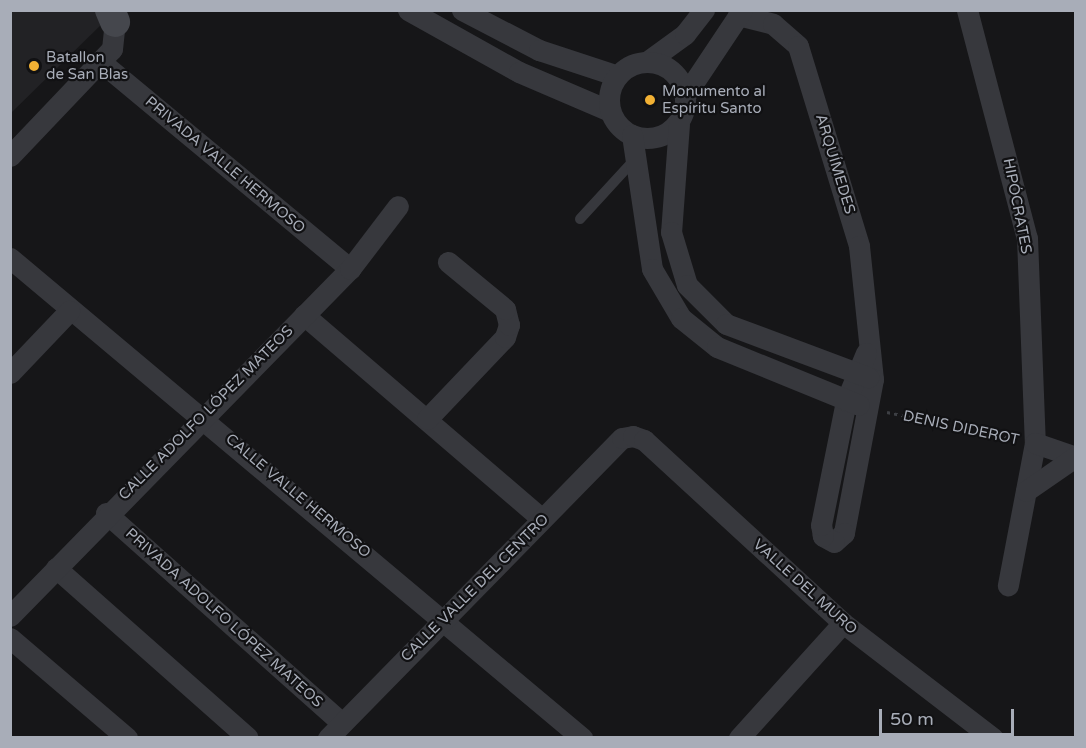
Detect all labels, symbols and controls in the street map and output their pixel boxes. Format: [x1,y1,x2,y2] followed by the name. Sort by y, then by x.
[46,48,128,83] place label: Batallon de San Blas
[27,59,41,73] marker: Batallon de San Blas
[662,82,766,117] place label: Monumento al Espíritu Santo
[141,93,309,237] street label: PRIVADA VALLE HERMOSO
[643,93,657,107] marker: Monumento al Espíritu Santo
[811,112,859,216] street label: ARQUÍMEDES
[999,157,1035,255] street label: HIPÓCRATES
[115,322,297,504] street label: CALLE ADOLFO LÓPEZ MATEOS
[901,407,1021,449] street label: DENIS DIDEROT
[222,430,374,562] street label: CALLE VALLE HERMOSO
[397,510,553,666] street label: CALLE VALLE DEL CENTRO
[122,525,326,711] street label: PRIVADA ADOLFO LÓPEZ MATEOS
[749,536,861,638] street label: VALLE DEL MURO
[882,697,1017,735] scale bar
[890,708,934,730] text: 50 m

